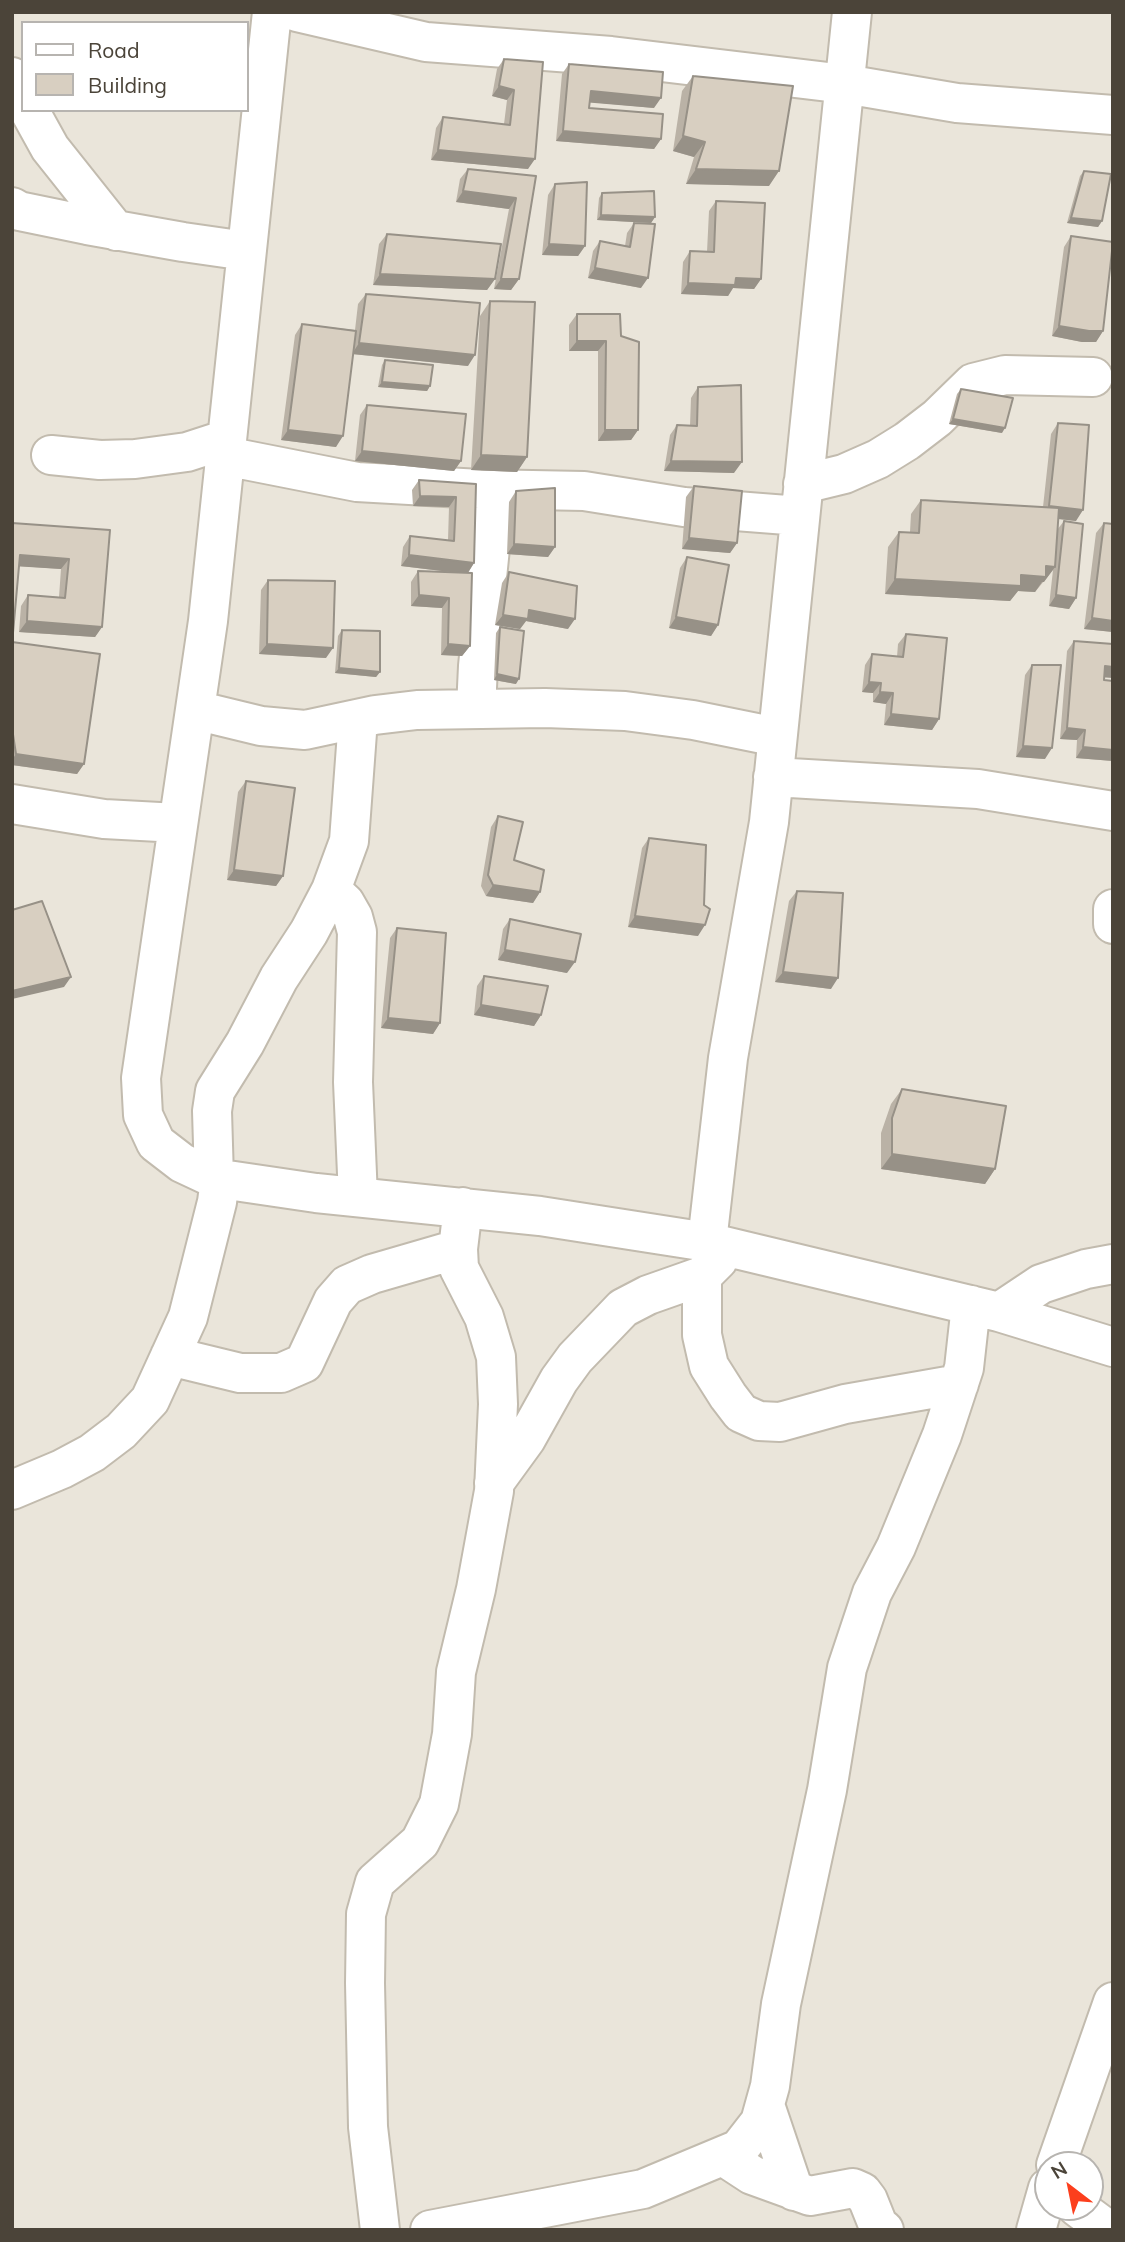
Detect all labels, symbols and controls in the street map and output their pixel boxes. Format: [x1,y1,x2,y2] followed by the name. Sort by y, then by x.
[21,21,248,112] legend
[88,37,139,63] text: Road
[88,72,167,98] text: Building
[1034,2151,1104,2221] north arrow
[1046,2156,1071,2184] text: N

